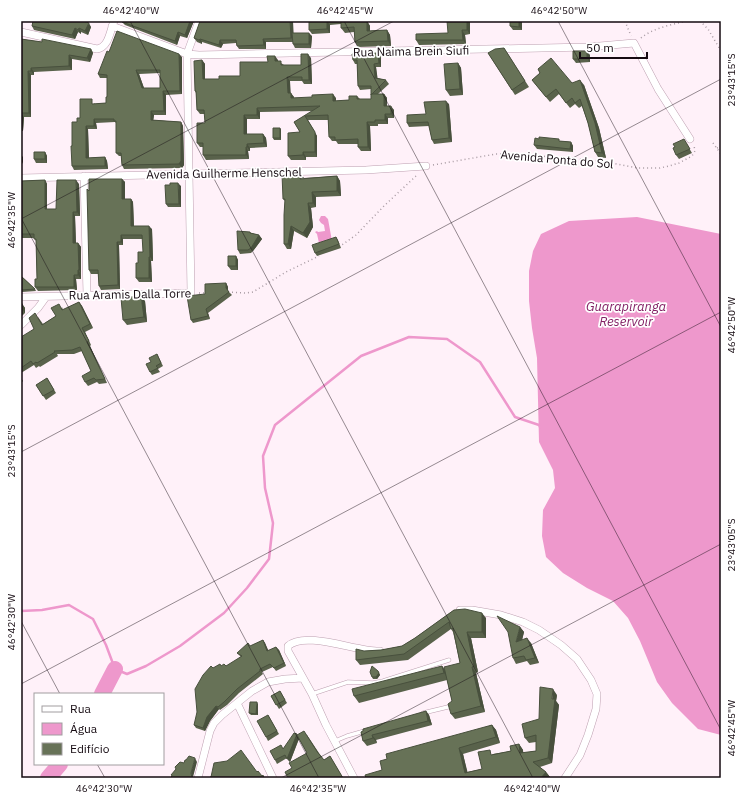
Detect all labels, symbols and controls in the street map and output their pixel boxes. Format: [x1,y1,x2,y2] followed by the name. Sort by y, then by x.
[103,4,159,17] text: 46°42'40"W
[317,4,373,17] text: 46°42'45"W
[531,4,587,17] text: 46°42'50"W
[580,34,647,60] scale bar
[586,40,614,55] text: 50 m
[353,42,469,60] street label: Rua Naima Brein Siufi
[725,53,738,107] text: 23°43'15"S
[500,147,614,171] street label: Avenida Ponta do Sol
[146,164,302,182] street label: Avenida Guilherme Henschel
[5,192,18,248] text: 46°42'35"W
[69,285,192,303] street label: Rua Aramis Dalla Torre
[725,297,738,353] text: 46°42'50"W
[586,298,666,330] water label: Guarapiranga Reservoir
[5,424,18,478] text: 23°43'15"S
[725,518,738,572] text: 23°43'05"S
[5,594,18,650] text: 46°42'30"W
[34,693,164,765] legend
[725,700,738,756] text: 46°42'45"W
[70,701,91,716] text: Rua
[70,721,98,736] text: Água
[70,741,110,756] text: Edifício
[76,782,132,795] text: 46°42'30"W
[290,782,346,795] text: 46°42'35"W
[504,782,560,795] text: 46°42'40"W

